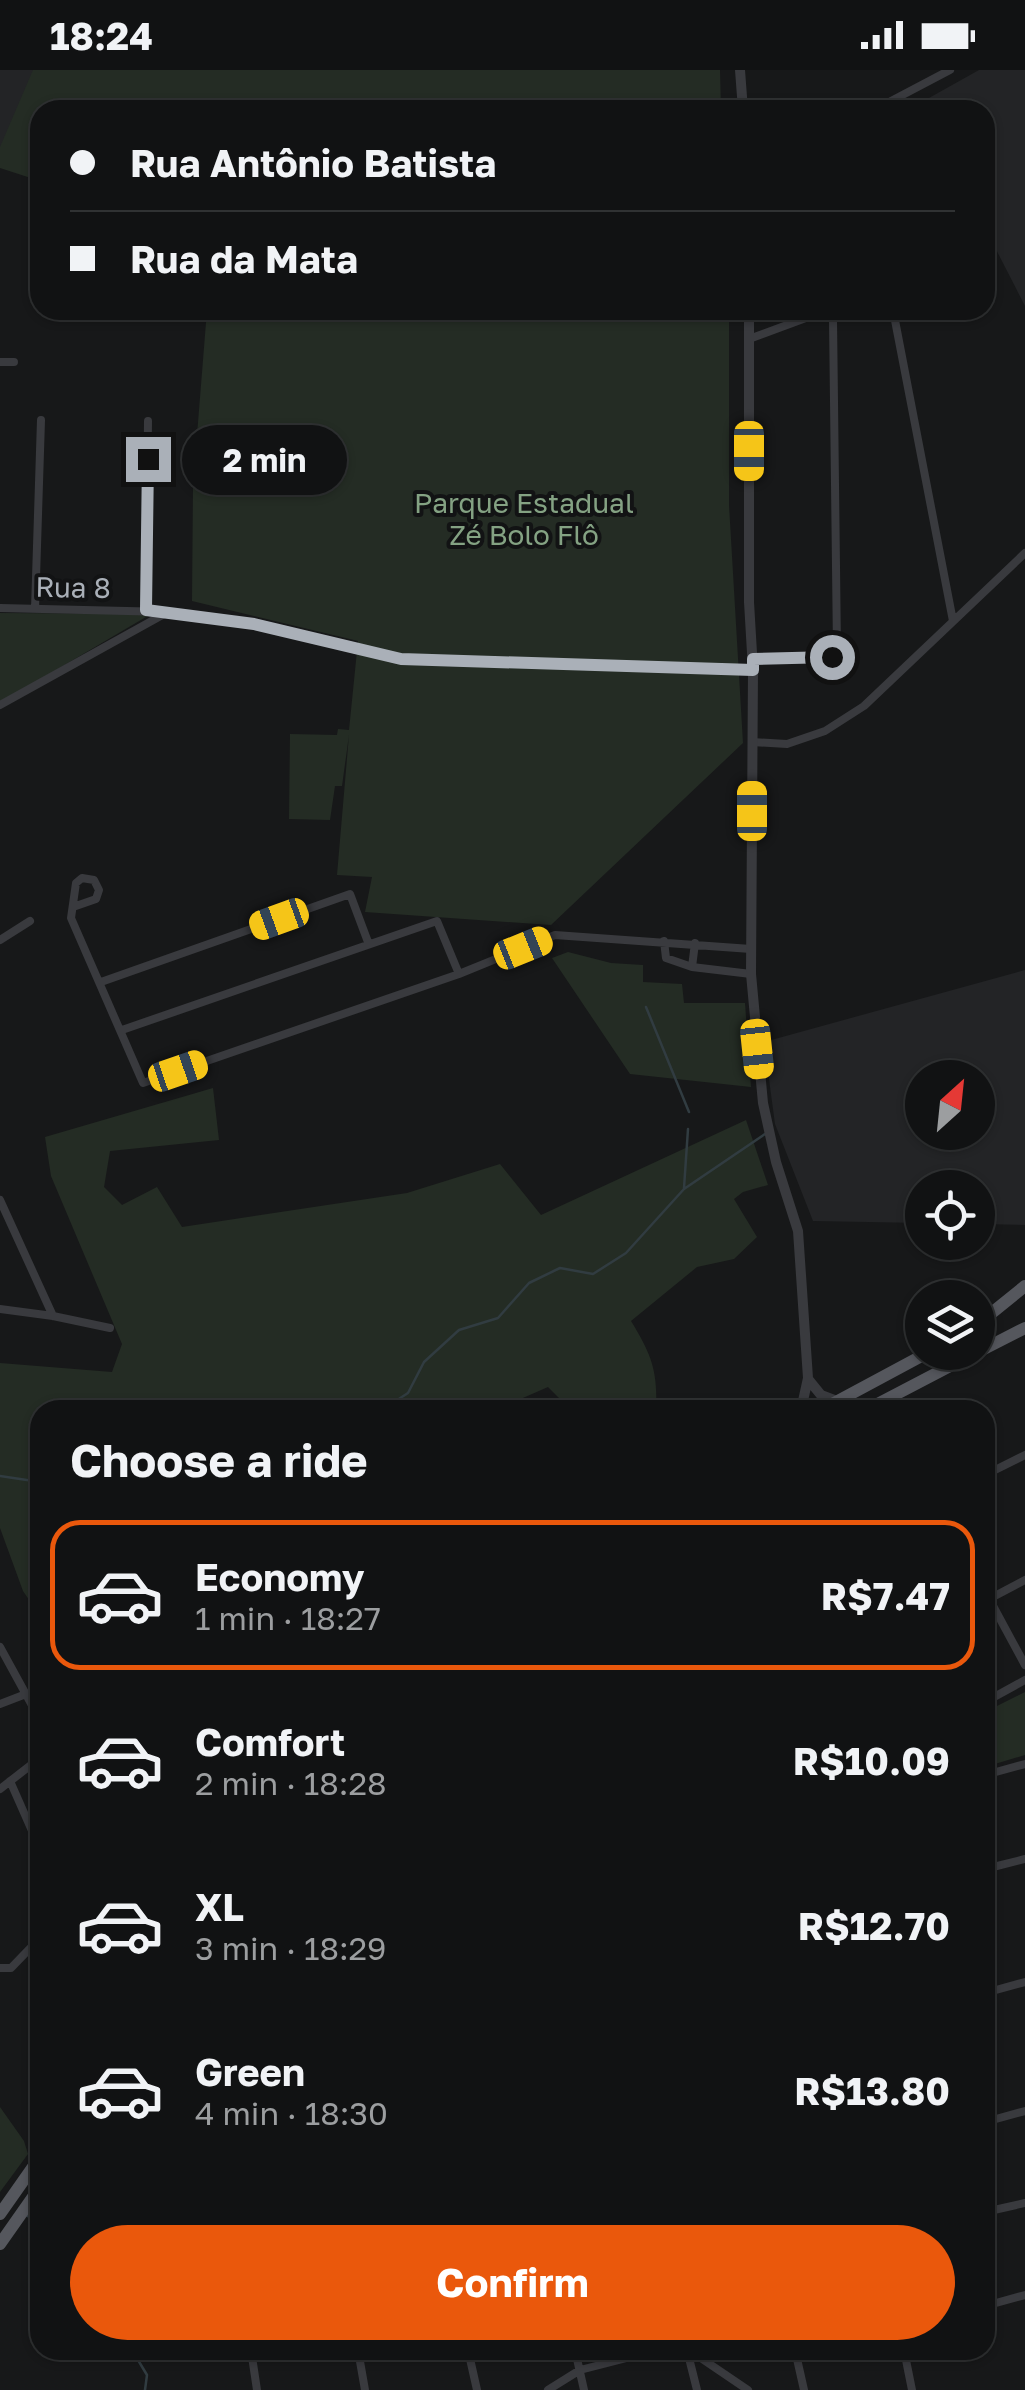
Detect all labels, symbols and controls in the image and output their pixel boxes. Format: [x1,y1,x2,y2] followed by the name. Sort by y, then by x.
[50,13,153,58] text: 18:24
[130,140,496,185] text: Rua Antônio Batista
[130,236,358,281] text: Rua da Mata
[734,421,764,481] car
[183,424,348,494] callout: 2 min
[126,437,171,482] route end
[223,441,306,479] text: 2 min
[414,486,634,551] park label: Parque Estadual Zé Bolo Flô
[35,570,111,604] street label: Rua 8
[810,635,855,680] route start
[737,781,767,841] car
[246,895,312,943] car
[490,923,556,973] car
[739,1018,775,1080] car
[145,1047,211,1095] car
[905,1060,995,1150] north arrow
[905,1060,995,1370] map controls
[905,1170,995,1260] button: locate
[905,1280,995,1370] button: layers
[70,1433,368,1487] text: Choose a ride
[75,1550,165,1640] icon: car
[195,1554,364,1599] text: Economy
[821,1573,950,1618] text: R$7.47
[195,1599,381,1637] text: 1 min · 18:27
[75,1715,165,1805] icon: car
[195,1719,345,1764] text: Comfort
[793,1738,950,1783] text: R$10.09
[195,1764,386,1802] text: 2 min · 18:28
[75,1880,165,1970] icon: car
[195,1884,244,1929] text: XL
[798,1903,950,1948] text: R$12.70
[195,1929,386,1967] text: 3 min · 18:29
[75,2045,165,2135] icon: car
[195,2049,305,2094] text: Green
[794,2068,950,2113] text: R$13.80
[195,2094,388,2132] text: 4 min · 18:30
[70,2225,955,2340] button: Confirm

